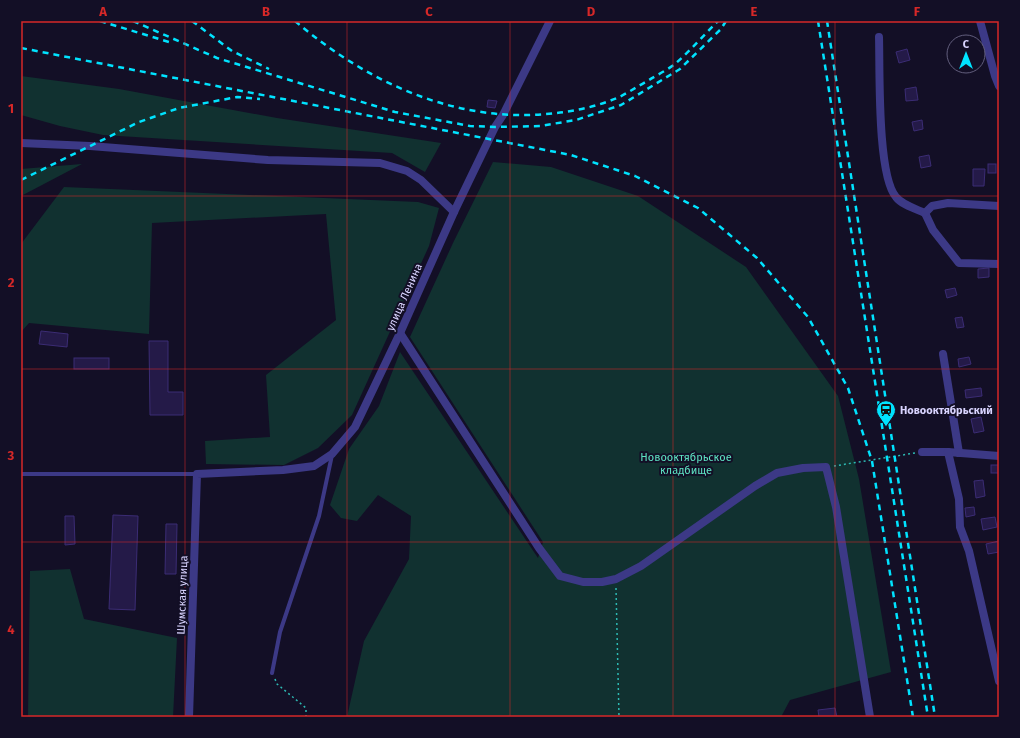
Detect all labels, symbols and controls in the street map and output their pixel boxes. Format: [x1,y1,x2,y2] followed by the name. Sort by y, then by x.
[98,4,107,19] text: A
[262,4,270,19] text: B
[425,4,433,19] text: C
[587,4,596,19] text: D
[751,4,758,19] text: E
[914,4,921,19] text: F
[946,34,986,74] north arrow
[963,38,970,51] text: С
[8,101,14,116] text: 1
[384,261,425,333] street label: улица Ленина
[8,275,15,290] text: 2
[875,399,897,427] station icon: Новооктябрьский
[900,404,993,417] place label: Новооктябрьский
[7,448,15,463] text: 3
[640,451,732,477] park label: Новооктябрьское кладбище
[175,555,190,635] street label: Шумская улица
[7,622,15,637] text: 4

